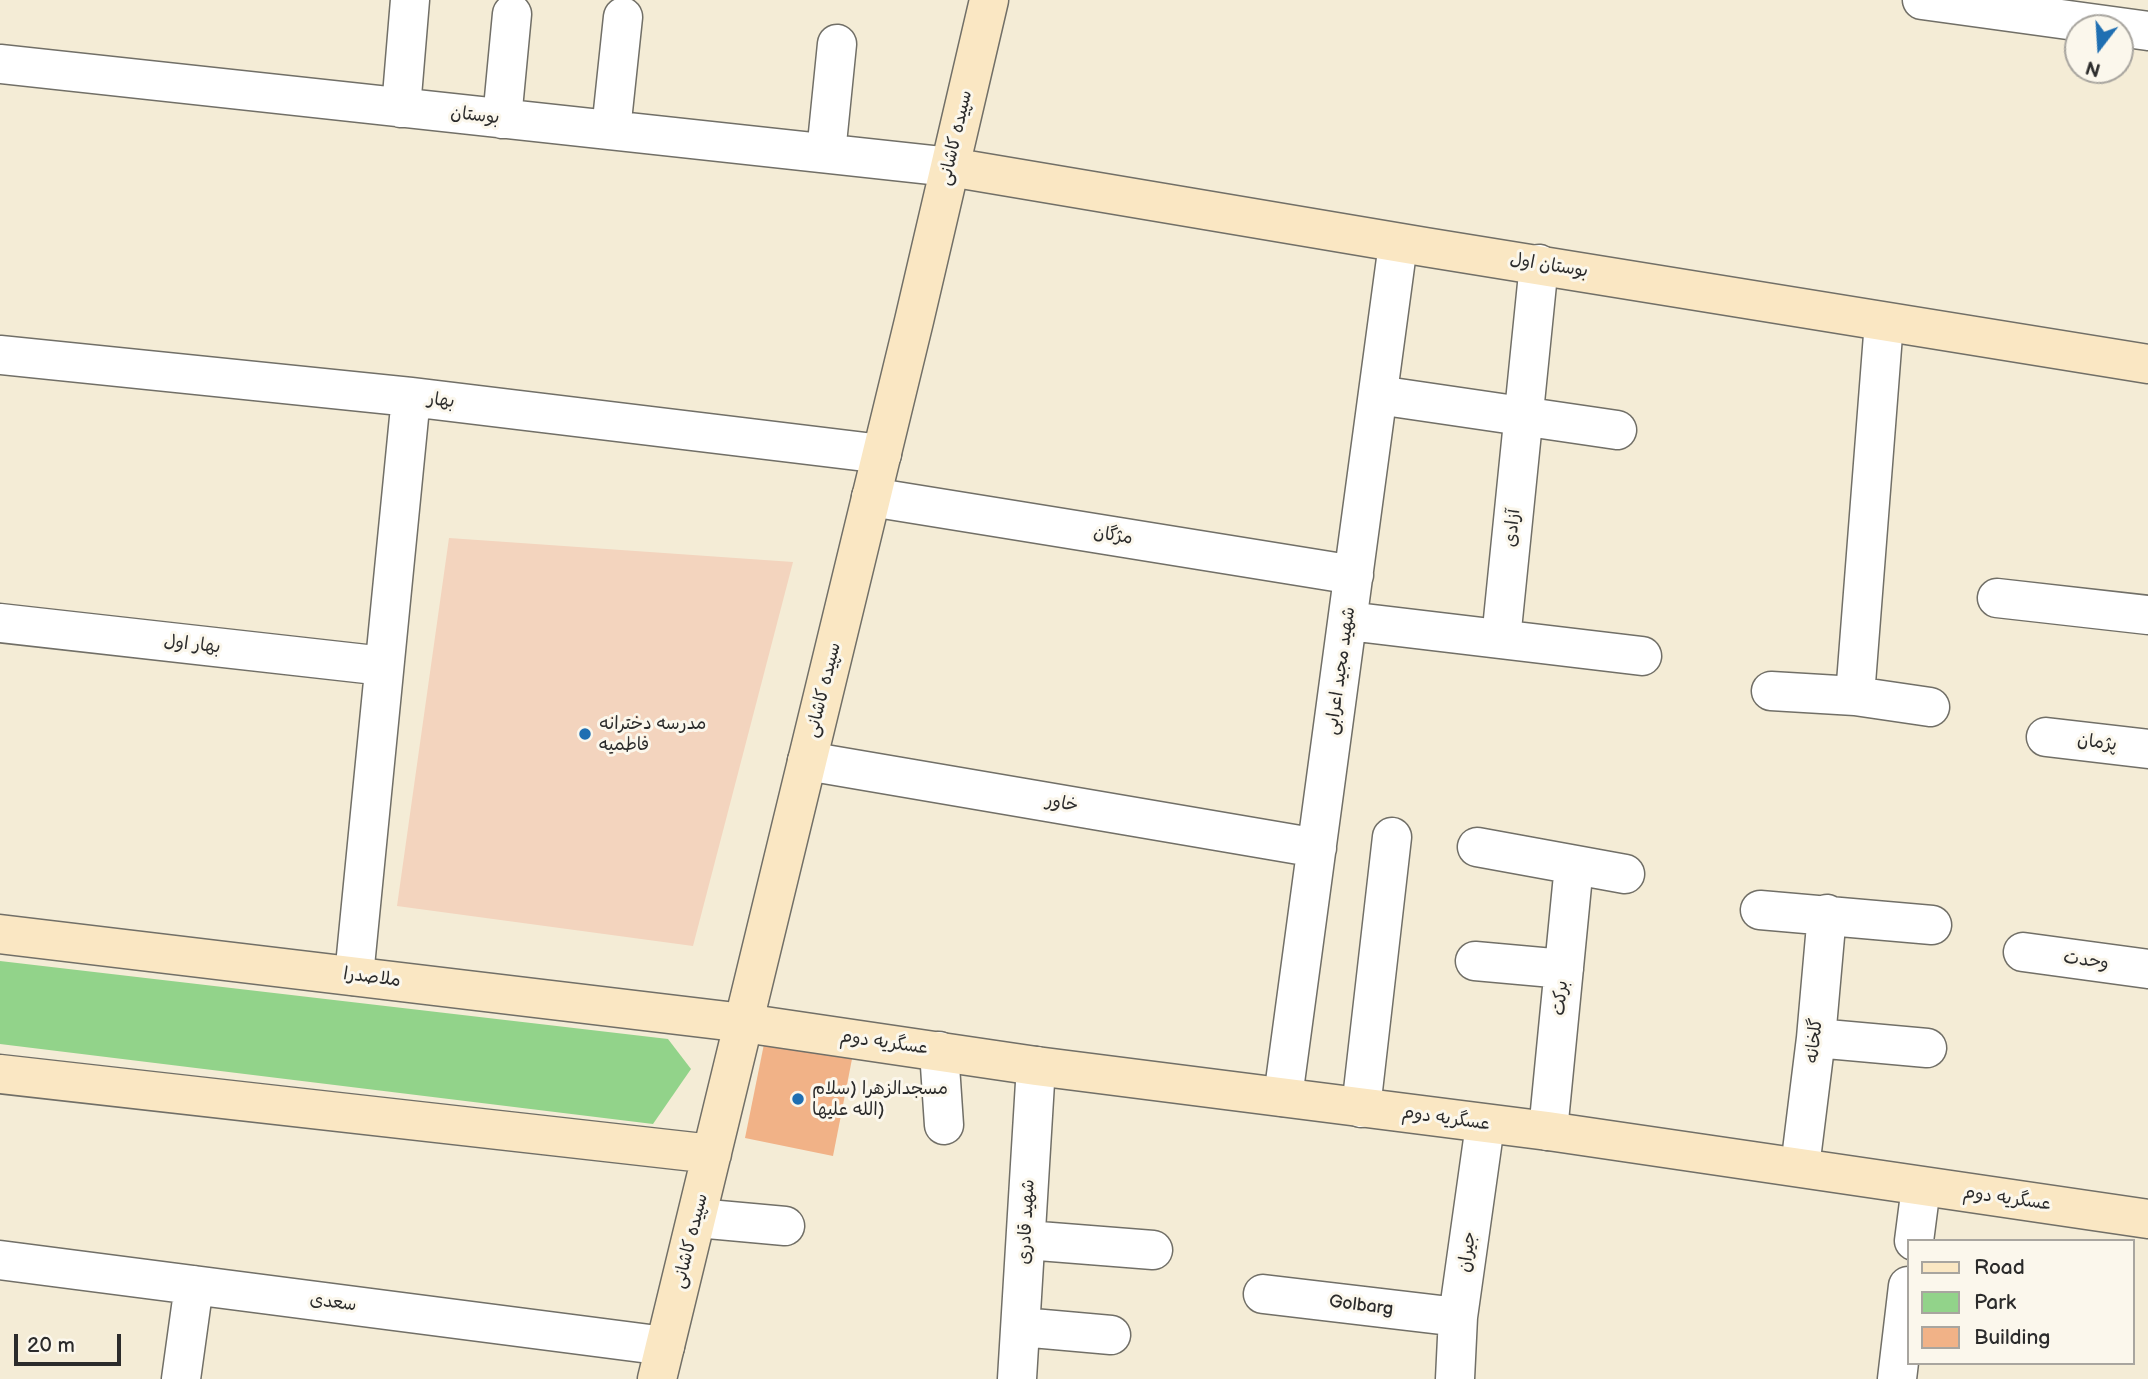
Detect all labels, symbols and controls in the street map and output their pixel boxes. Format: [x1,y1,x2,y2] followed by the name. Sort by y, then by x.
[2064,14,2134,84] north arrow
[2083,55,2103,81] text: N
[935,88,977,188] street label: سپیده کاشانی
[449,103,501,129] street label: بوستان
[1508,249,1590,283] street label: بوستان اول
[426,389,456,413] street label: بهار
[1500,508,1526,548] street label: آزادی
[1092,522,1134,550] street label: مژگان
[1321,606,1361,736] street label: شهید مجید اعرابی
[163,631,221,659] street label: بهار اول
[802,640,846,740] street label: سپیده کاشانی
[599,713,706,756] place label: مدرسه دخترانه فاطمیه
[577,726,593,742] marker: مدرسه دخترانه فاطمیه
[2076,730,2118,756] street label: پژمان
[1044,791,1080,817] street label: خاور
[2062,947,2110,975] street label: وحدت
[342,964,402,992] street label: ملاصدرا
[1548,979,1574,1017] street label: برکت
[1802,1017,1828,1065] street label: گلخانه
[839,1026,929,1060] street label: عسگریه دوم
[812,1078,948,1120] place label: مسجدالزهرا (سلام الله علیها)
[790,1091,806,1107] marker: مسجدالزهرا (سلام الله علیها)
[1401,1102,1491,1136] street label: عسگریه دوم
[1014,1179,1040,1265] street label: شهید قادری
[1962,1182,2052,1216] street label: عسگریه دوم
[669,1191,713,1291] street label: سپیده کاشانی
[1454,1230,1482,1274] street label: جیران
[1906,1239,2134,1365] legend
[1974,1255,2025,1280] text: Road
[308,1289,358,1317] street label: سعدی
[1974,1290,2016,1315] text: Park
[1328,1291,1394,1321] street label: Golbarg
[18,1320,124,1364] scale bar
[1974,1325,2050,1350] text: Building
[27,1333,75,1358] text: 20 m

